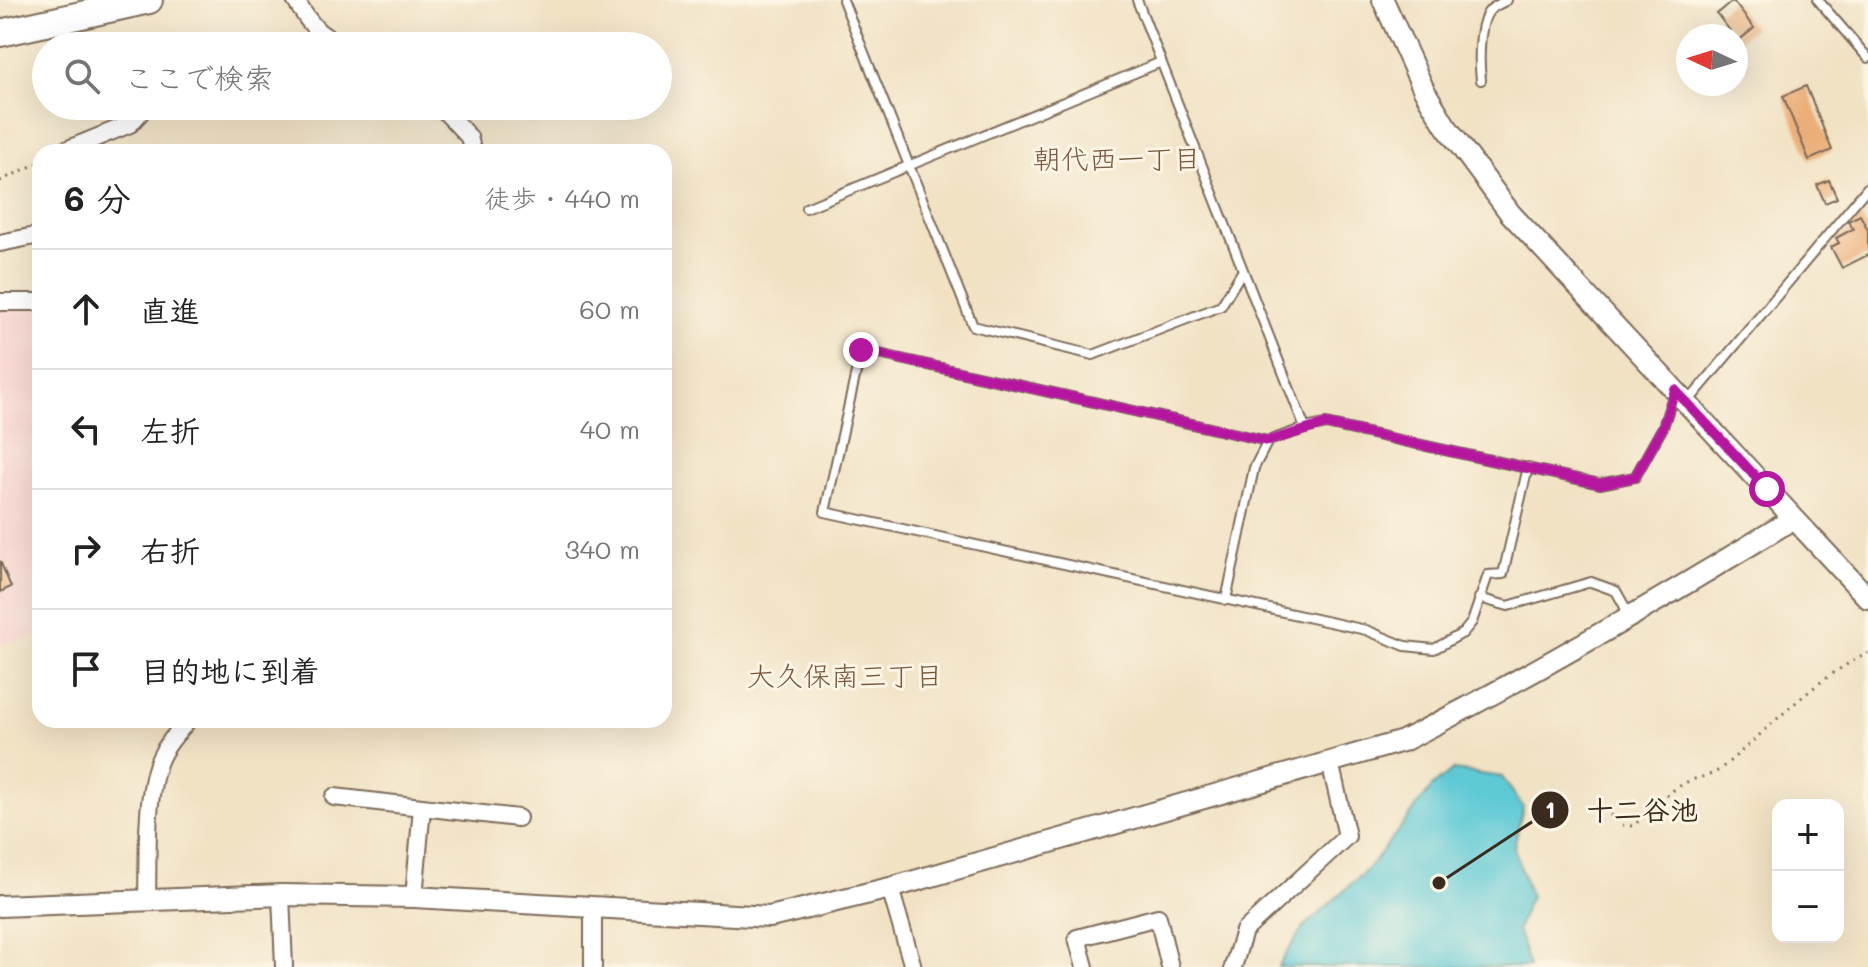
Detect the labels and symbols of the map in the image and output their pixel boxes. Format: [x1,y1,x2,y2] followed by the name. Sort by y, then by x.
[1676,24,1748,96] north arrow
[1033,140,1201,176] district label: 朝代西一丁目
[843,332,879,368] route end
[1749,471,1785,507] route start
[747,657,943,693] district label: 大久保南三丁目
[1530,784,1714,836] callout: 十二谷池
[1586,791,1698,827] text: 十二谷池
[1545,793,1555,824] text: 1

